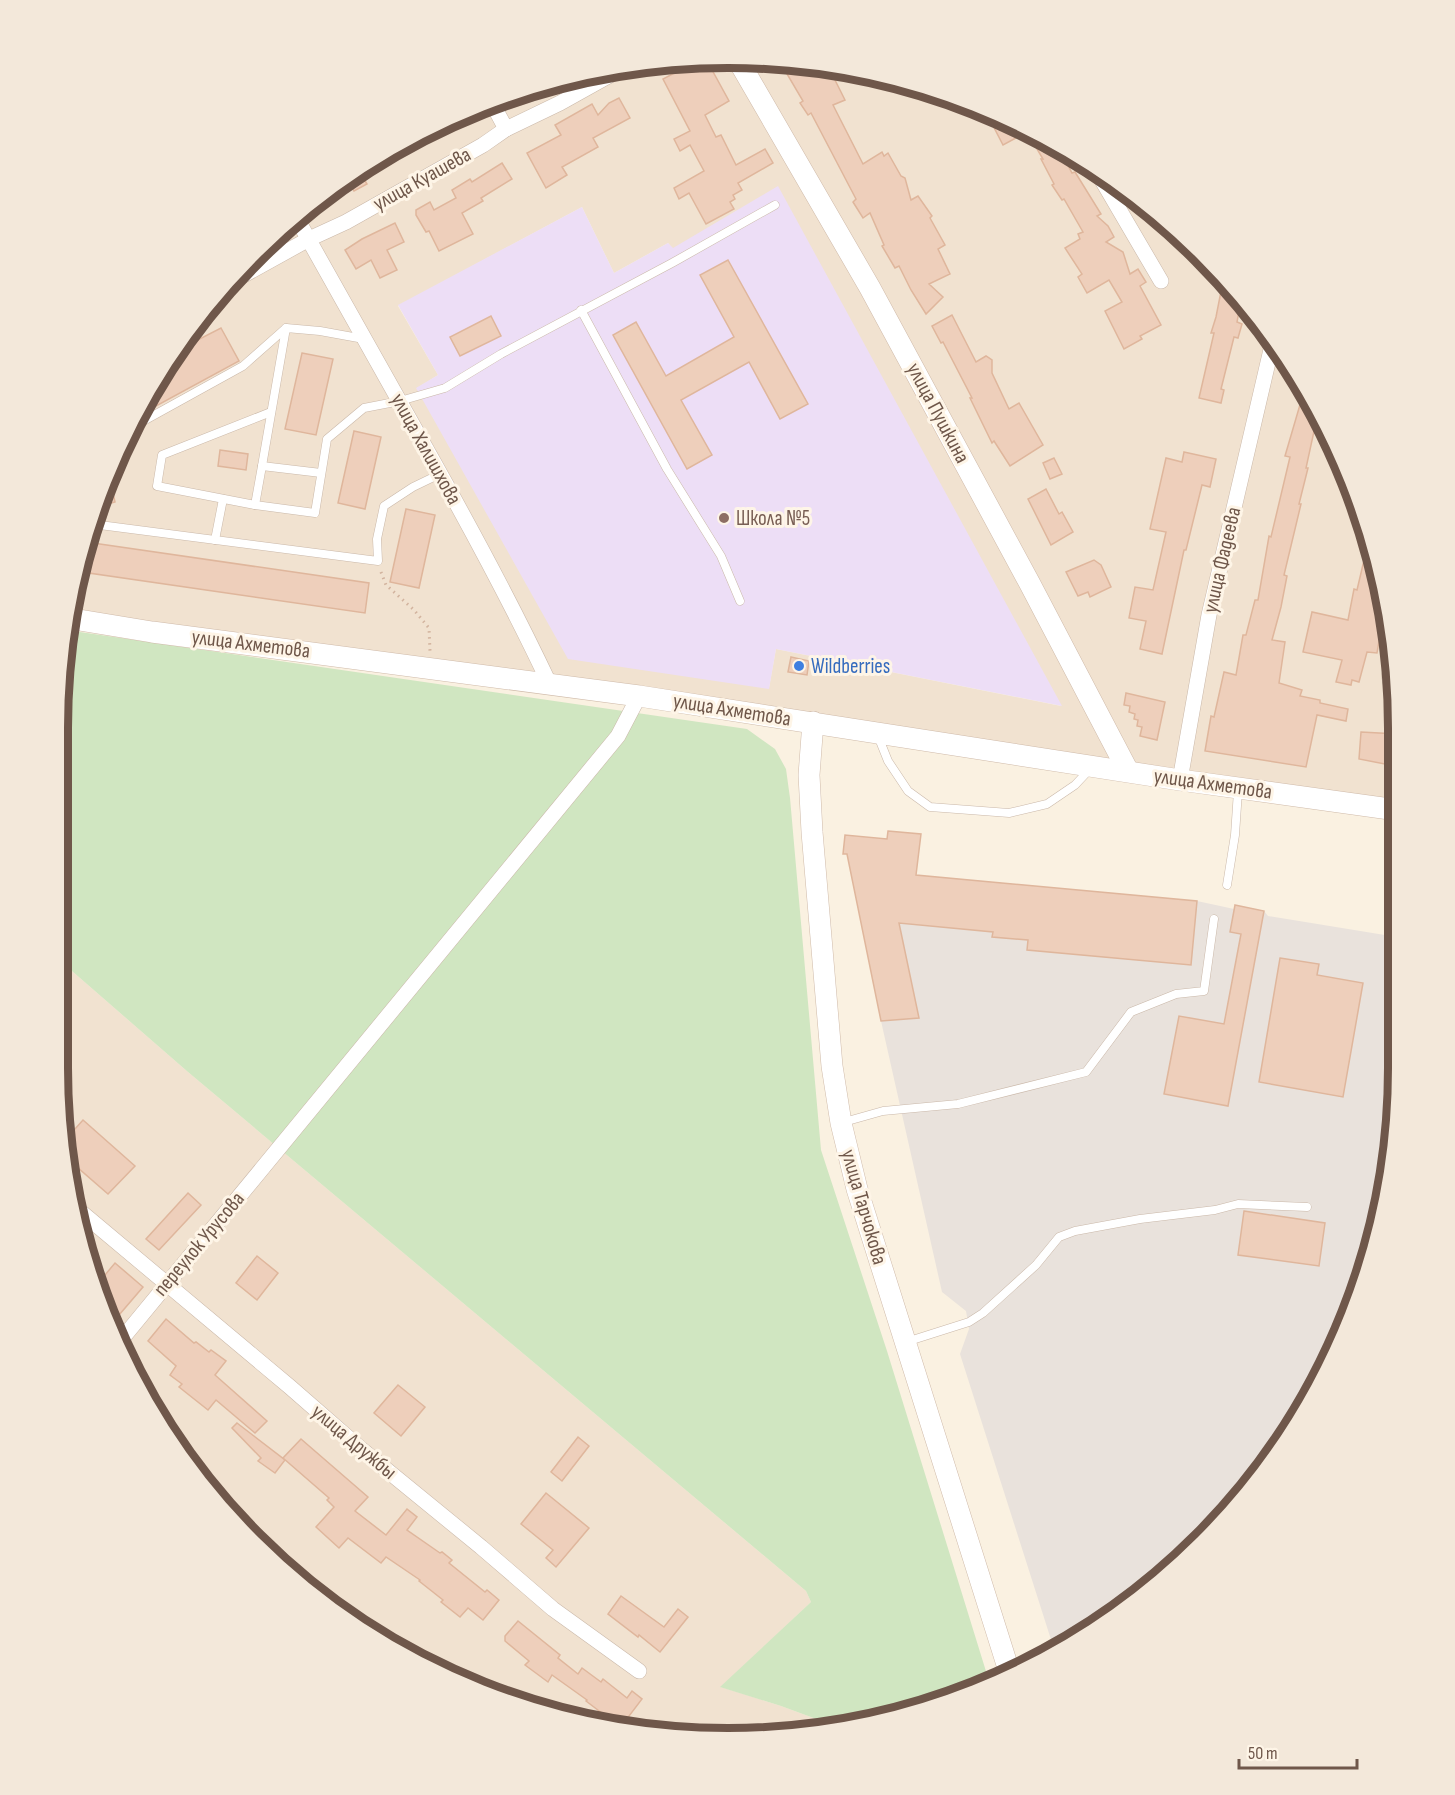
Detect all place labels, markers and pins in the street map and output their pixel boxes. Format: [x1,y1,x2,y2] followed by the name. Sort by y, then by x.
[736,506,810,531] place label: Школа №5
[717,511,731,525] marker: Школа №5
[811,654,890,679] place label: Wildberries
[792,659,806,673] marker: Wildberries

